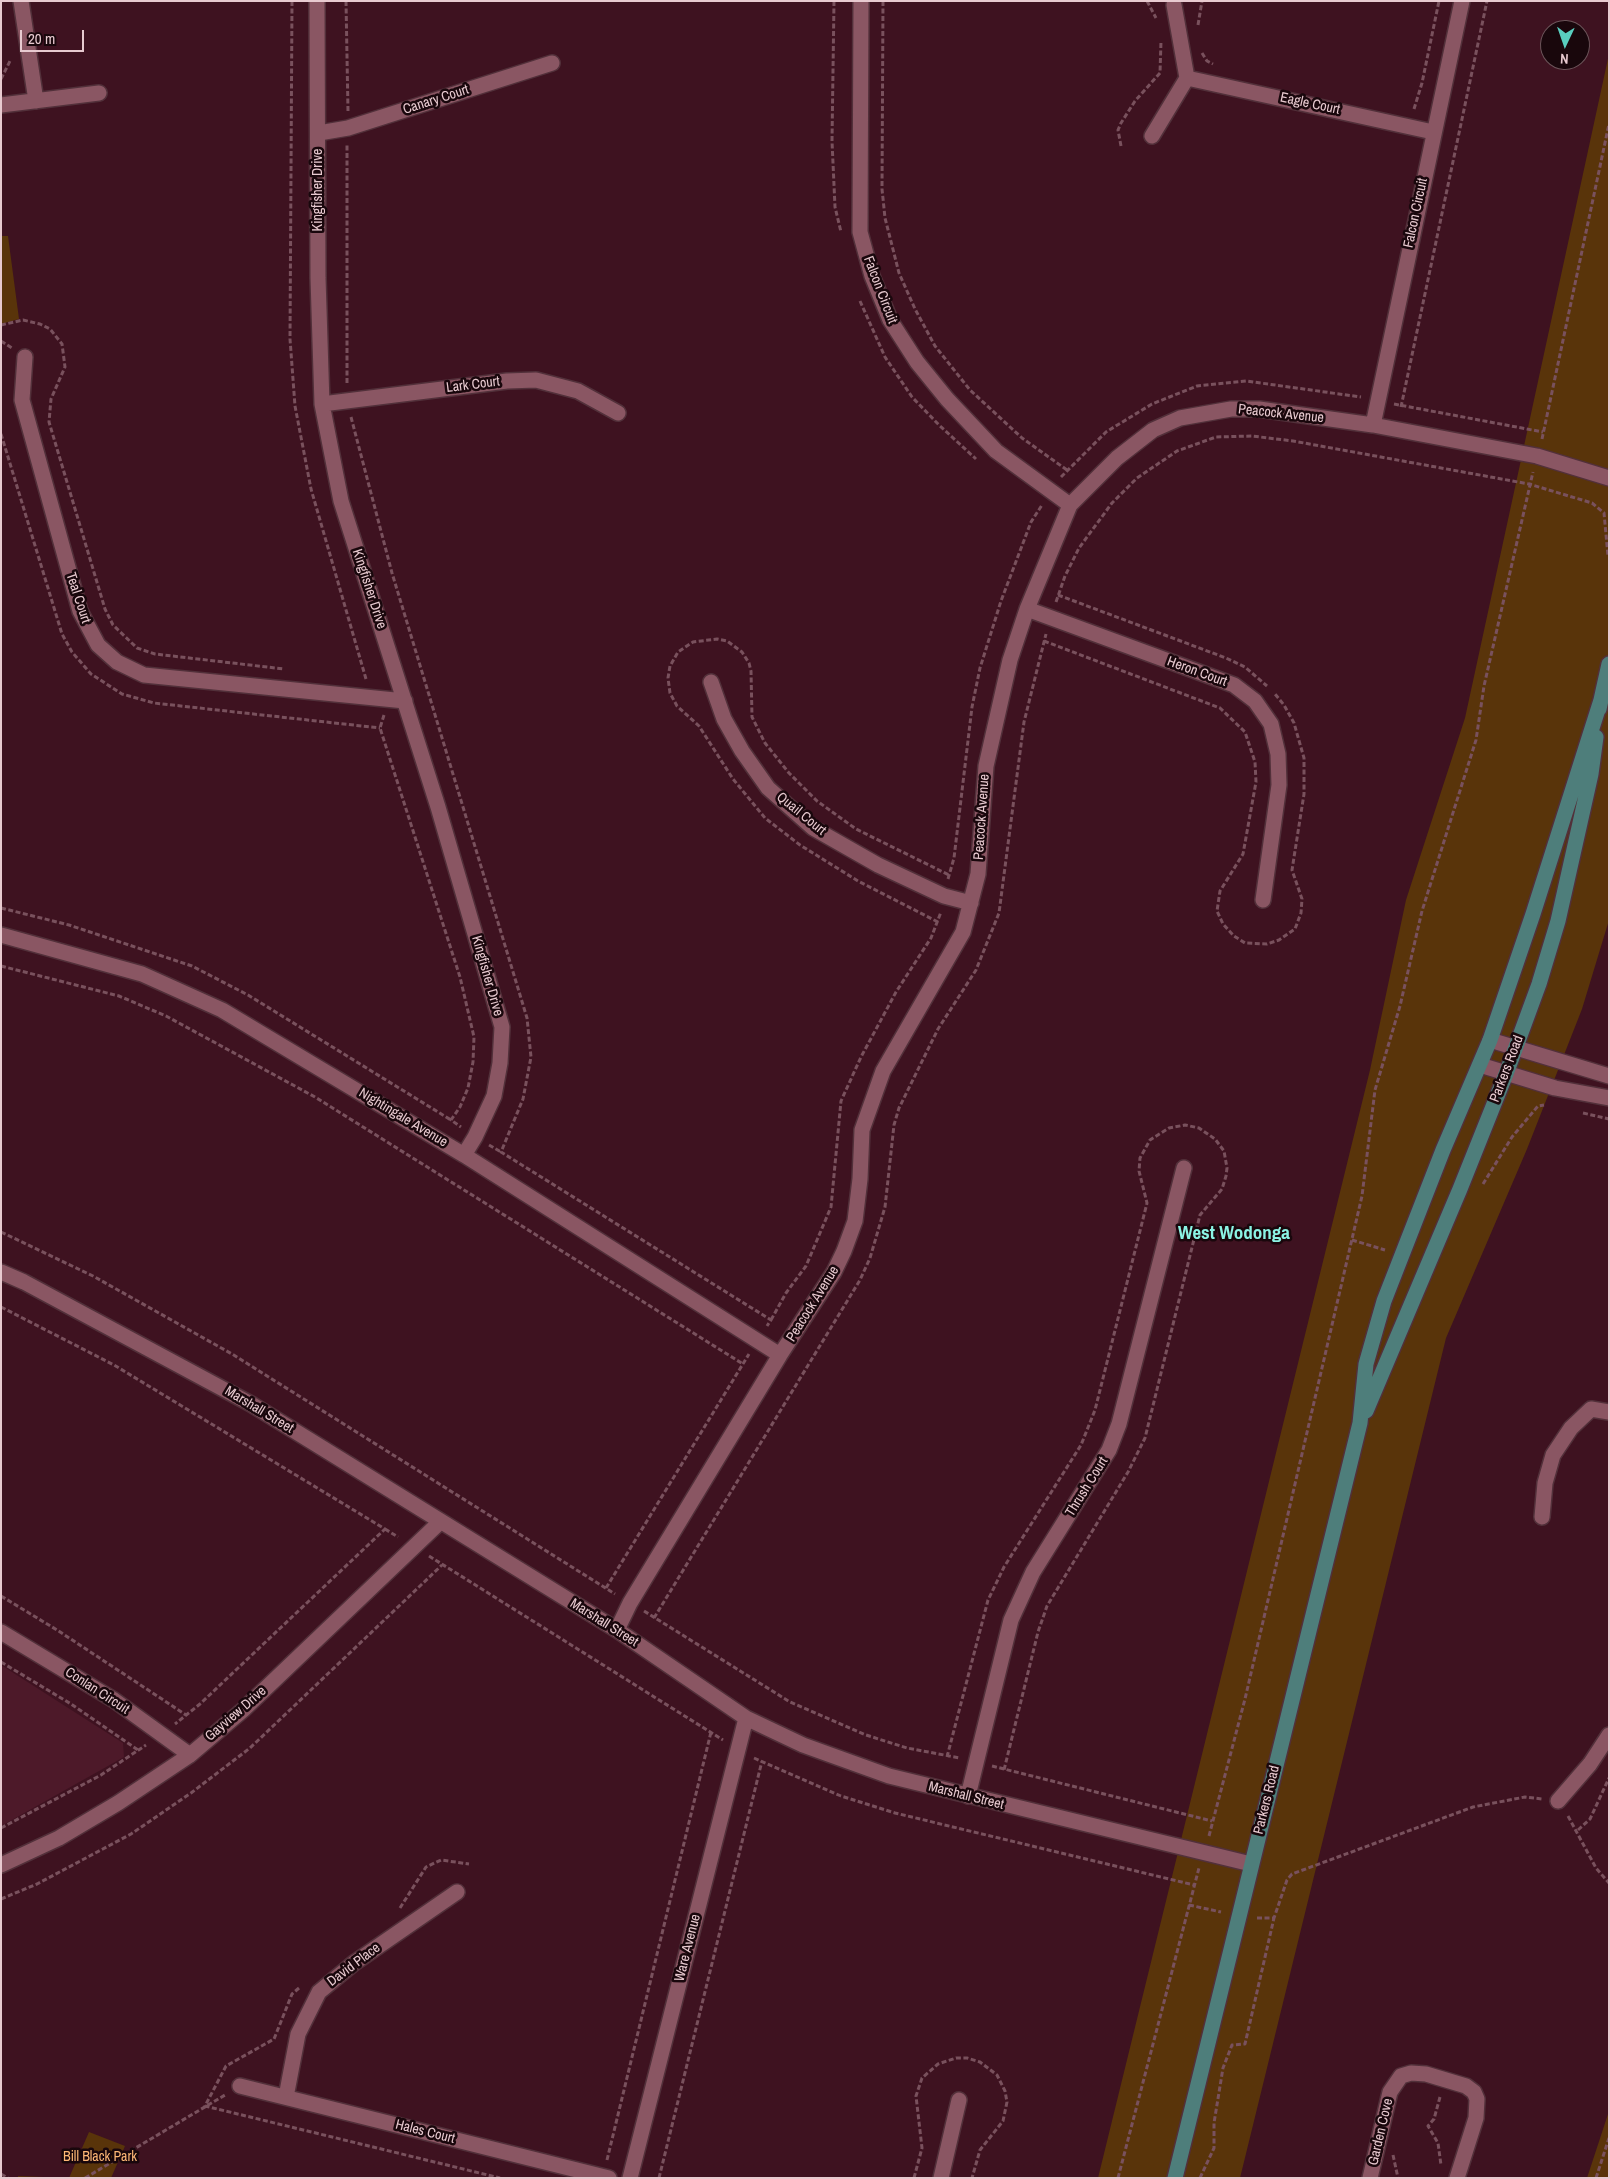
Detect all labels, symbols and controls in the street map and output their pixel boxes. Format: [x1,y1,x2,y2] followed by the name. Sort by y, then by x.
[22,20,86,52] scale bar
[1540,20,1590,70] north arrow
[28,28,55,49] text: 20 m
[1560,50,1569,68] text: N
[401,81,471,119] street label: Canary Court
[1279,89,1341,119] street label: Eagle Court
[310,149,326,231] street label: Kingfisher Drive
[1400,177,1432,249] street label: Falcon Circuit
[859,254,901,326] street label: Falcon Circuit
[445,373,501,397] street label: Lark Court
[1237,401,1325,427] street label: Peacock Avenue
[348,547,390,631] street label: Kingfisher Drive
[62,571,94,625] street label: Teal Court
[1165,653,1229,691] street label: Heron Court
[971,774,993,860] street label: Peacock Avenue
[773,789,829,839] street label: Quail Court
[467,934,507,1018] street label: Kingfisher Drive
[1487,1033,1527,1105] street label: Parkers Road
[356,1085,450,1151] street label: Nightingale Avenue
[1178,1223,1290,1245] district label: West Wodonga
[783,1263,843,1345] street label: Peacock Avenue
[222,1383,296,1437] street label: Marshall Street
[1062,1454,1112,1520] street label: Thrush Court
[567,1595,641,1651] street label: Marshall Street
[62,1664,132,1718] street label: Conlan Circuit
[202,1683,270,1745] street label: Gayview Drive
[1250,1764,1284,1836] street label: Parkers Road
[927,1779,1005,1813] street label: Marshall Street
[672,1913,704,1983] street label: Ware Avenue
[324,1940,384,1990] street label: David Place
[1365,2097,1397,2167] street label: Garden Cove
[394,2117,456,2147] street label: Hales Court
[63,2149,137,2165] park label: Bill Black Park

